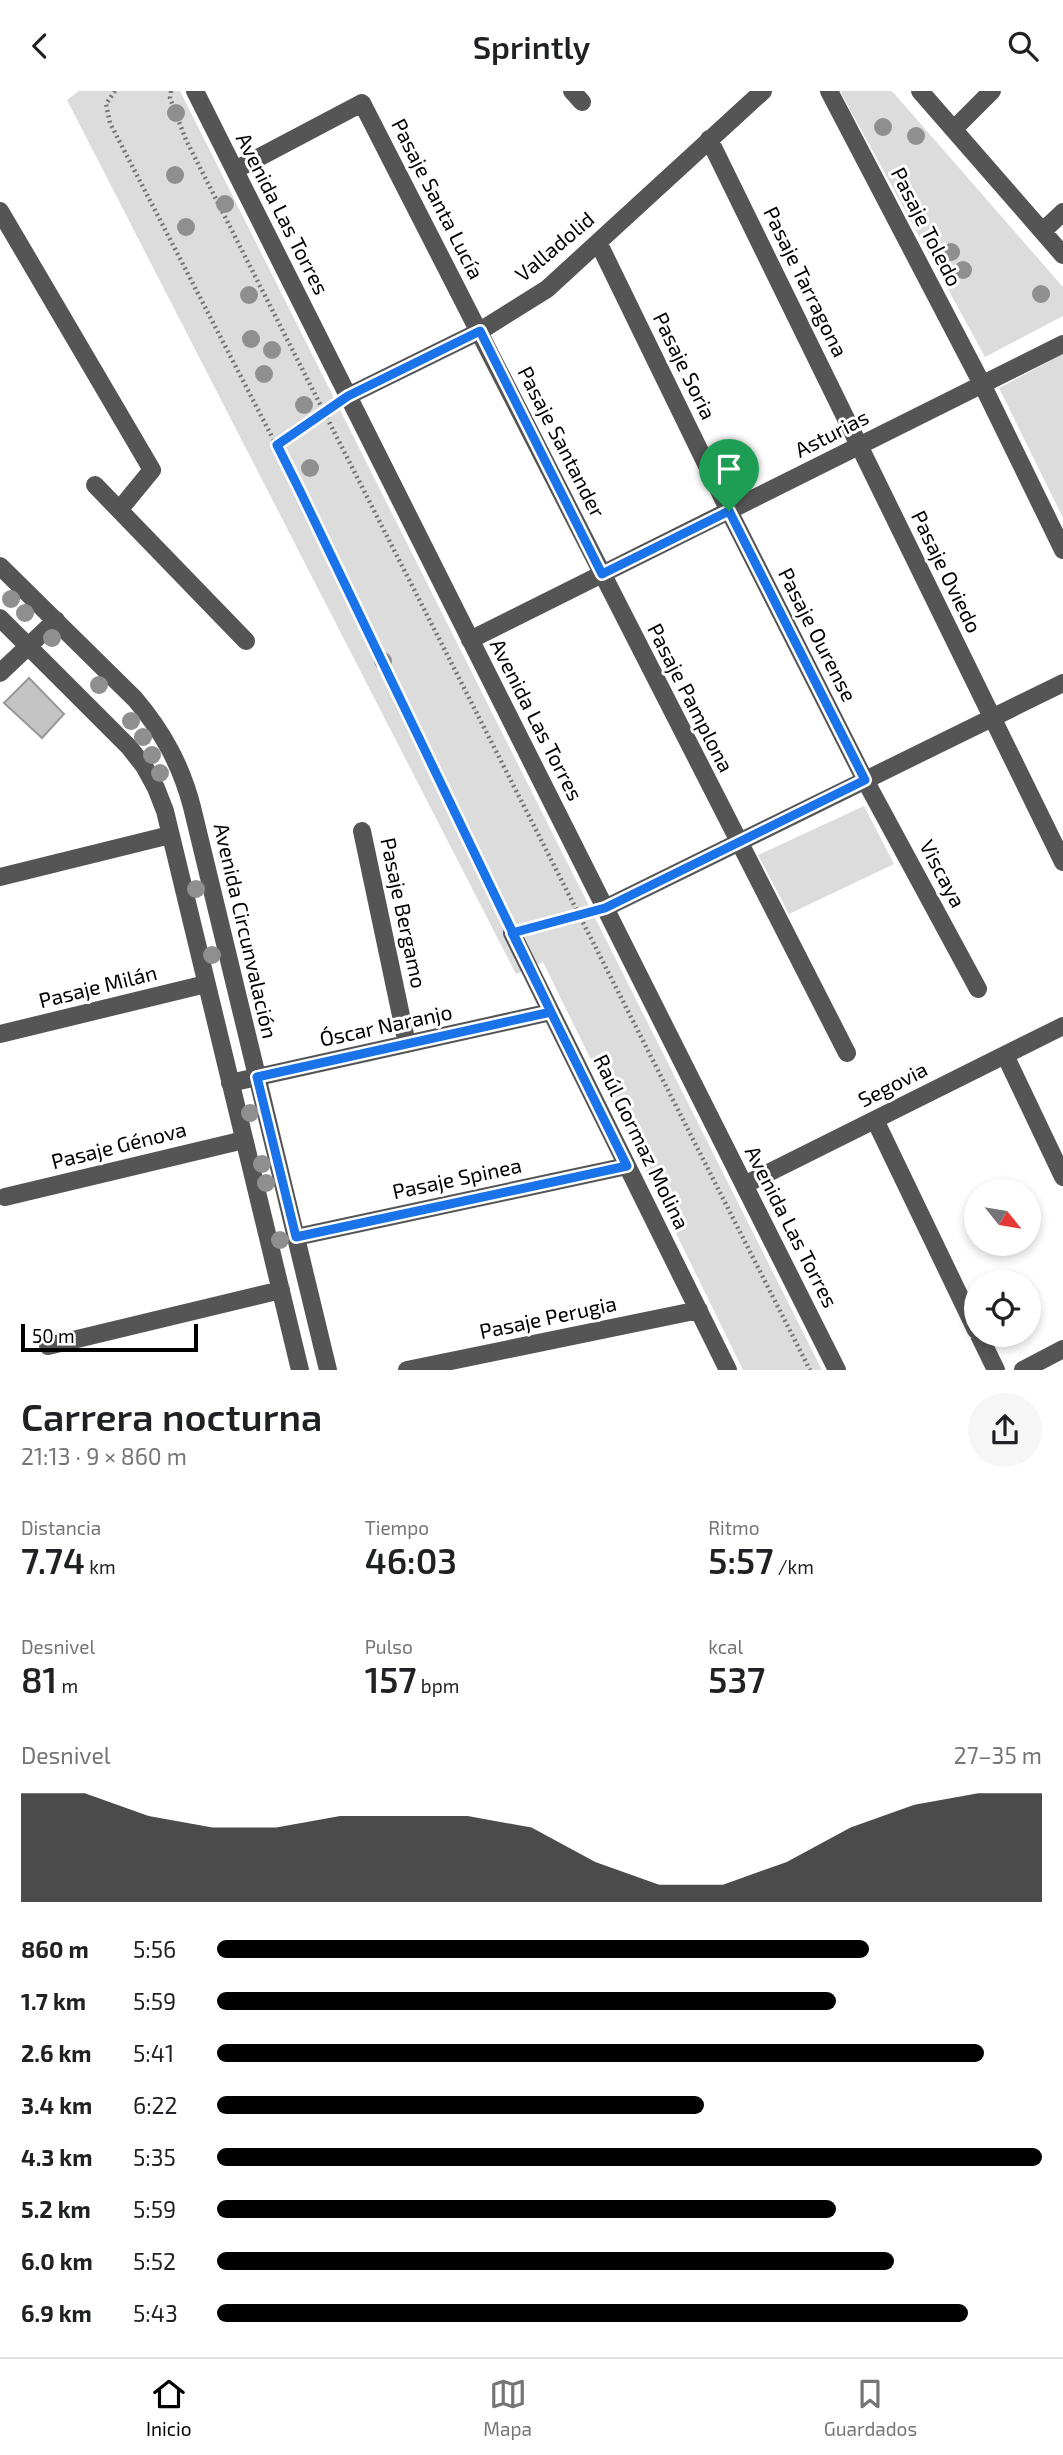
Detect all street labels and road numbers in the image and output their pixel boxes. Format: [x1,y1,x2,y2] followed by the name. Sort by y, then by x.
[386,114,490,283] street label: Pasaje Santa Lucía
[232,128,335,298] street label: Avenida Las Torres
[886,163,968,290] street label: Pasaje Toledo
[758,202,854,361] street label: Pasaje Tarragona
[510,206,599,286] street label: Valladolid
[648,308,722,423] street label: Pasaje Soria
[513,362,611,522] street label: Pasaje Santander
[790,403,872,462] street label: Asturias
[906,506,988,637] street label: Pasaje Oviedo
[773,563,863,706] street label: Pasaje Ourense
[642,619,740,776] street label: Pasaje Pamplona
[486,634,589,804] street label: Avenida Las Torres
[210,821,283,1041] street label: Avenida Circunvalación
[375,835,433,990] street label: Pasaje Bergamo
[915,835,971,911] street label: Viscaya
[36,959,160,1013] street label: Pasaje Milán
[317,998,454,1052] street label: Óscar Naranjo
[589,1050,696,1233] street label: Raúl Gormaz Molina
[854,1056,931,1112] street label: Segovia
[49,1116,189,1174] street label: Pasaje Génova
[741,1141,844,1311] street label: Avenida Las Torres
[390,1152,524,1204] street label: Pasaje Spinea
[477,1290,619,1344] street label: Pasaje Perugia

